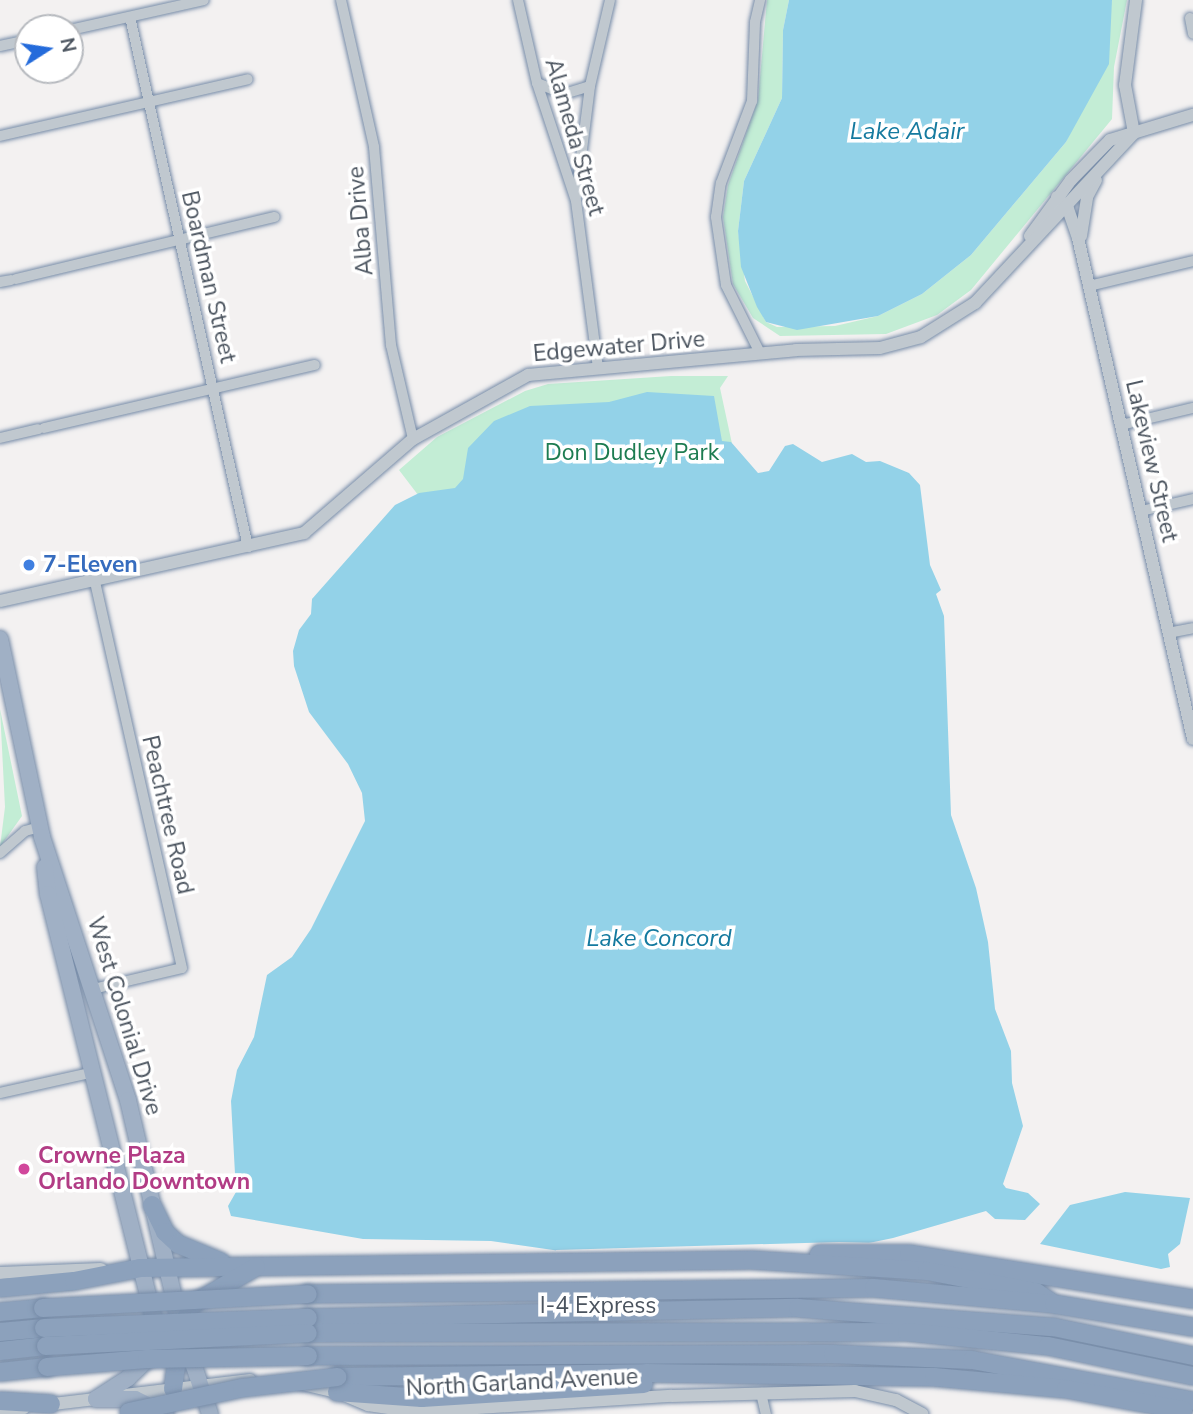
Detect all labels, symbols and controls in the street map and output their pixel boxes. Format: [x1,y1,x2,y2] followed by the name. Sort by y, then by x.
[14,14,84,84] north arrow
[53,35,82,55] text: N
[538,55,610,219] street label: Alameda Street
[850,118,964,146] water label: Lake Adair
[342,165,380,277] street label: Alba Drive
[175,188,241,366] street label: Boardman Street
[532,326,706,368] street label: Edgewater Drive
[1119,377,1183,545] street label: Lakeview Street
[545,439,719,467] park label: Don Dudley Park
[43,551,138,579] place label: 7-Eleven
[21,557,37,573] marker: 7-Eleven
[135,733,199,897] street label: Peachtree Road
[81,914,167,1118] street label: West Colonial Drive
[586,925,732,953] water label: Lake Concord
[38,1142,250,1196] place label: Crowne Plaza Orlando Downtown
[16,1161,32,1177] marker: Crowne Plaza Orlando Downtown
[540,1292,656,1320] street label: I-4 Express
[405,1363,639,1403] street label: North Garland Avenue

